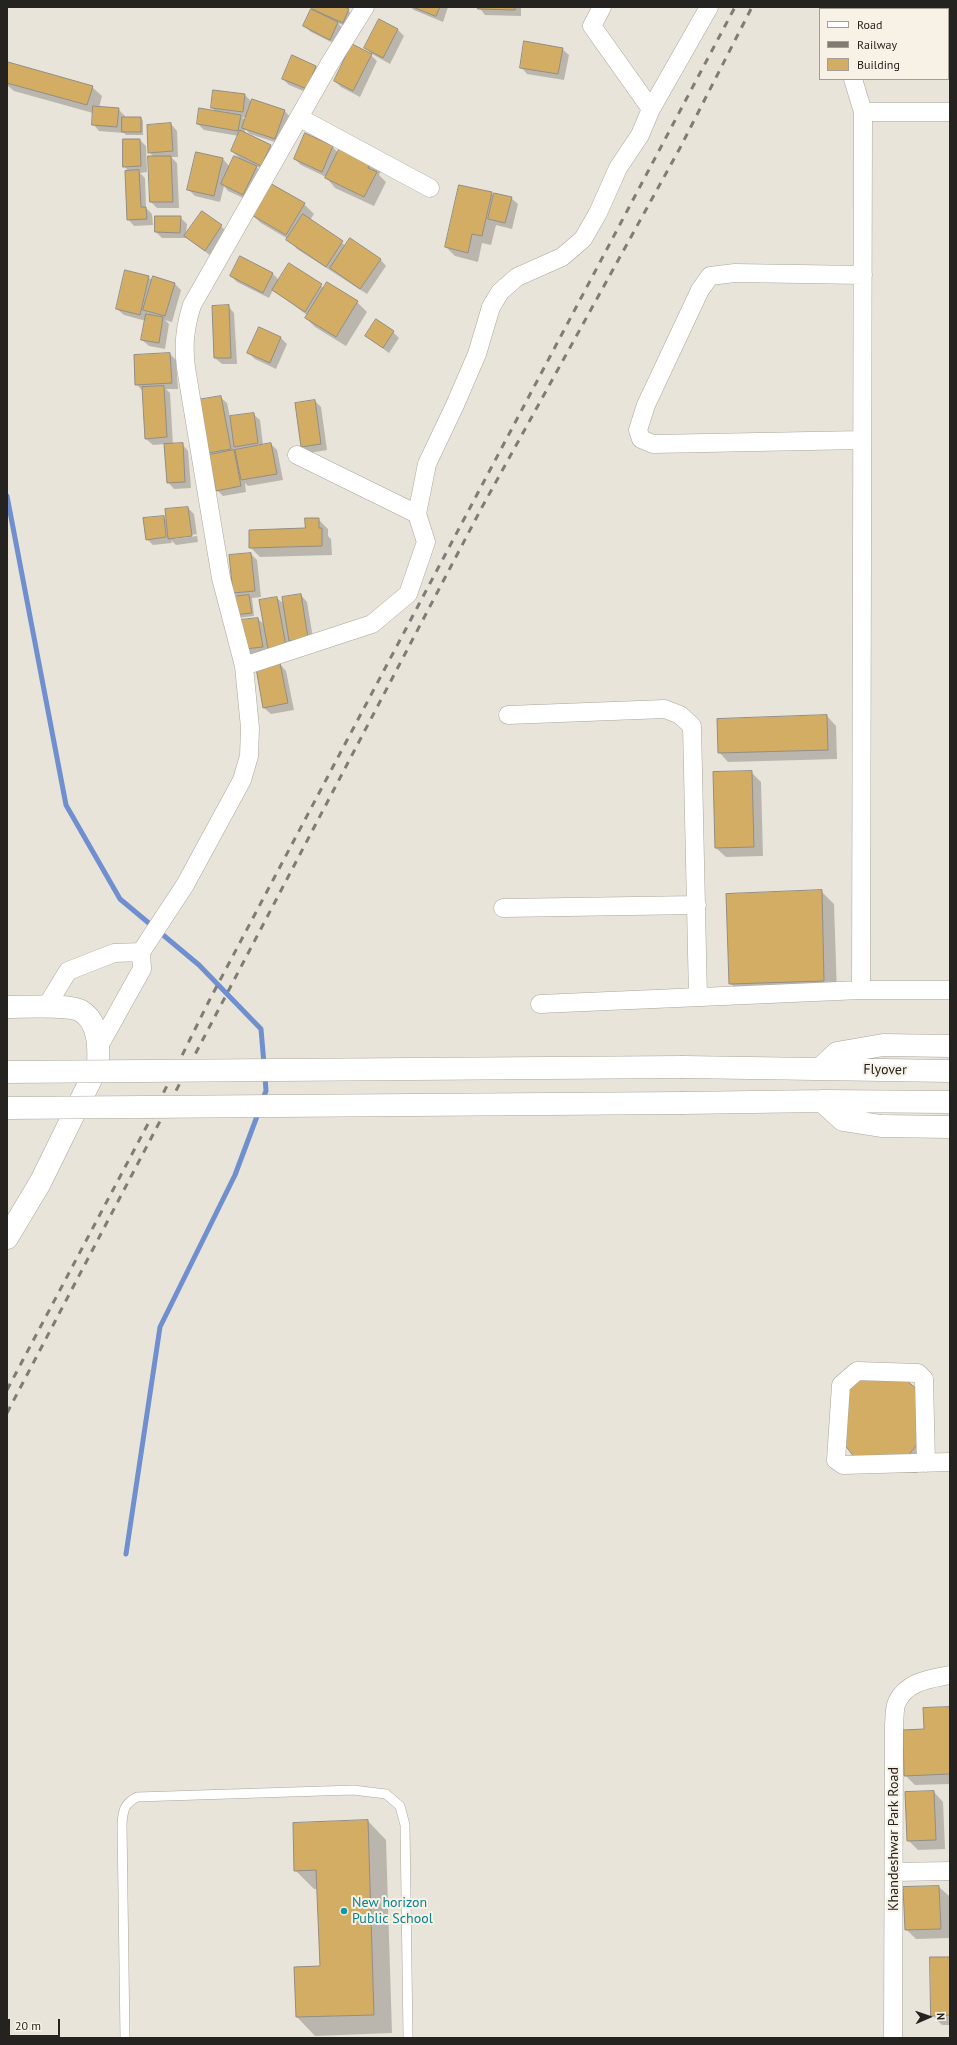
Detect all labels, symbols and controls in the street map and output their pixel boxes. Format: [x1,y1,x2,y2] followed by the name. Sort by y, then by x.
[819,8,949,80] legend
[857,17,882,32] text: Road
[857,37,897,52] text: Railway
[857,57,900,72] text: Building
[863,1061,907,1079] street label: Flyover
[886,1767,902,1911] street label: Khandeshwar Park Road
[352,1895,433,1928] place label: New horizon Public School
[339,1906,349,1916] marker: New horizon Public School
[909,1997,949,2037] north arrow
[10,2011,62,2037] scale bar
[934,2013,948,2020] text: N
[15,2018,41,2033] text: 20 m

